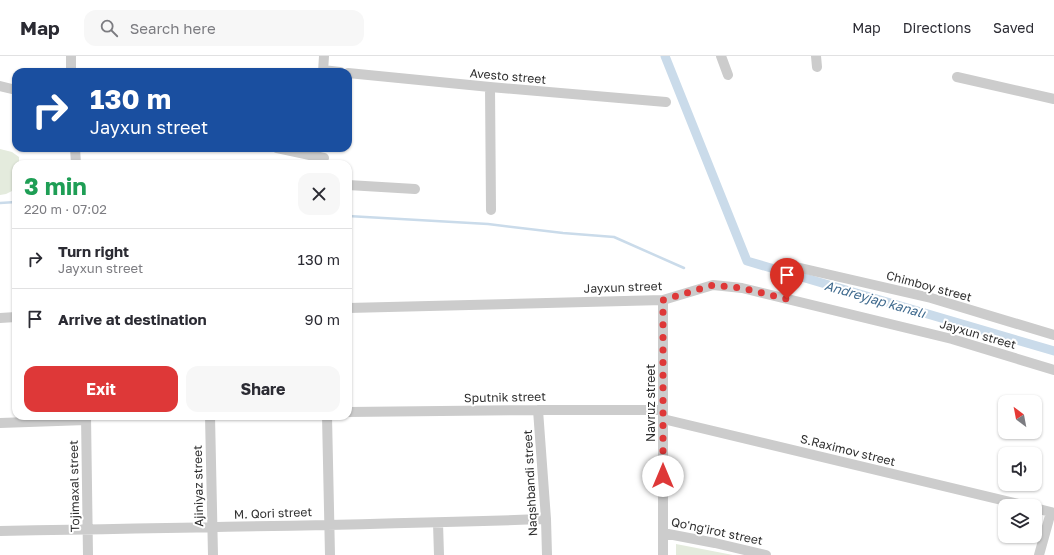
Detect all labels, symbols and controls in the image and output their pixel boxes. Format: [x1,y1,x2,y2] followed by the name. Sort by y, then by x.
[84,10,364,46] search box
[20,16,60,39] text: Map
[98,17,120,39] icon: search
[130,19,216,37] text: Search here
[852,19,881,36] text: Map
[903,19,971,36] text: Directions
[993,19,1034,36] text: Saved
[469,65,547,87] street label: Avesto street
[90,82,171,115] text: 130 m
[24,84,76,136] icon: right
[90,116,208,138] text: Jayxun street
[24,171,87,200] text: 3 min
[298,173,340,215] button: close
[24,201,107,217] text: 220 m · 07:02
[58,242,129,260] text: Turn right
[24,248,46,270] icon: right
[298,250,340,268] text: 130 m
[770,258,804,299] pin
[58,260,143,276] text: Jayxun street
[776,264,798,286] icon: arrive
[885,267,974,305] street label: Chimboy street
[823,277,929,321] water label: Andreyjap kanalı
[583,278,663,296] street label: Jayxun street
[24,308,46,330] icon: arrive
[58,310,207,328] text: Arrive at destination
[305,310,340,328] text: 90 m
[938,316,1018,352] street label: Jayxun street
[643,364,658,442] street label: Navruz street
[24,366,178,412] button: Exit
[186,366,340,412] button: Share
[464,389,546,405] street label: Sputnik street
[998,395,1042,439] north arrow
[998,395,1042,543] map controls
[520,429,540,537] street label: Naqshbandi street
[799,431,897,469] street label: S.Raximov street
[66,440,82,532] street label: Tojimaxal street
[190,445,206,527] street label: Ajiniyaz street
[998,447,1042,491] button: sound
[642,455,684,497] position arrow
[998,499,1042,543] button: layers
[234,504,313,522] street label: M. Qori street
[670,514,764,548] street label: Qo'ng'irot street

